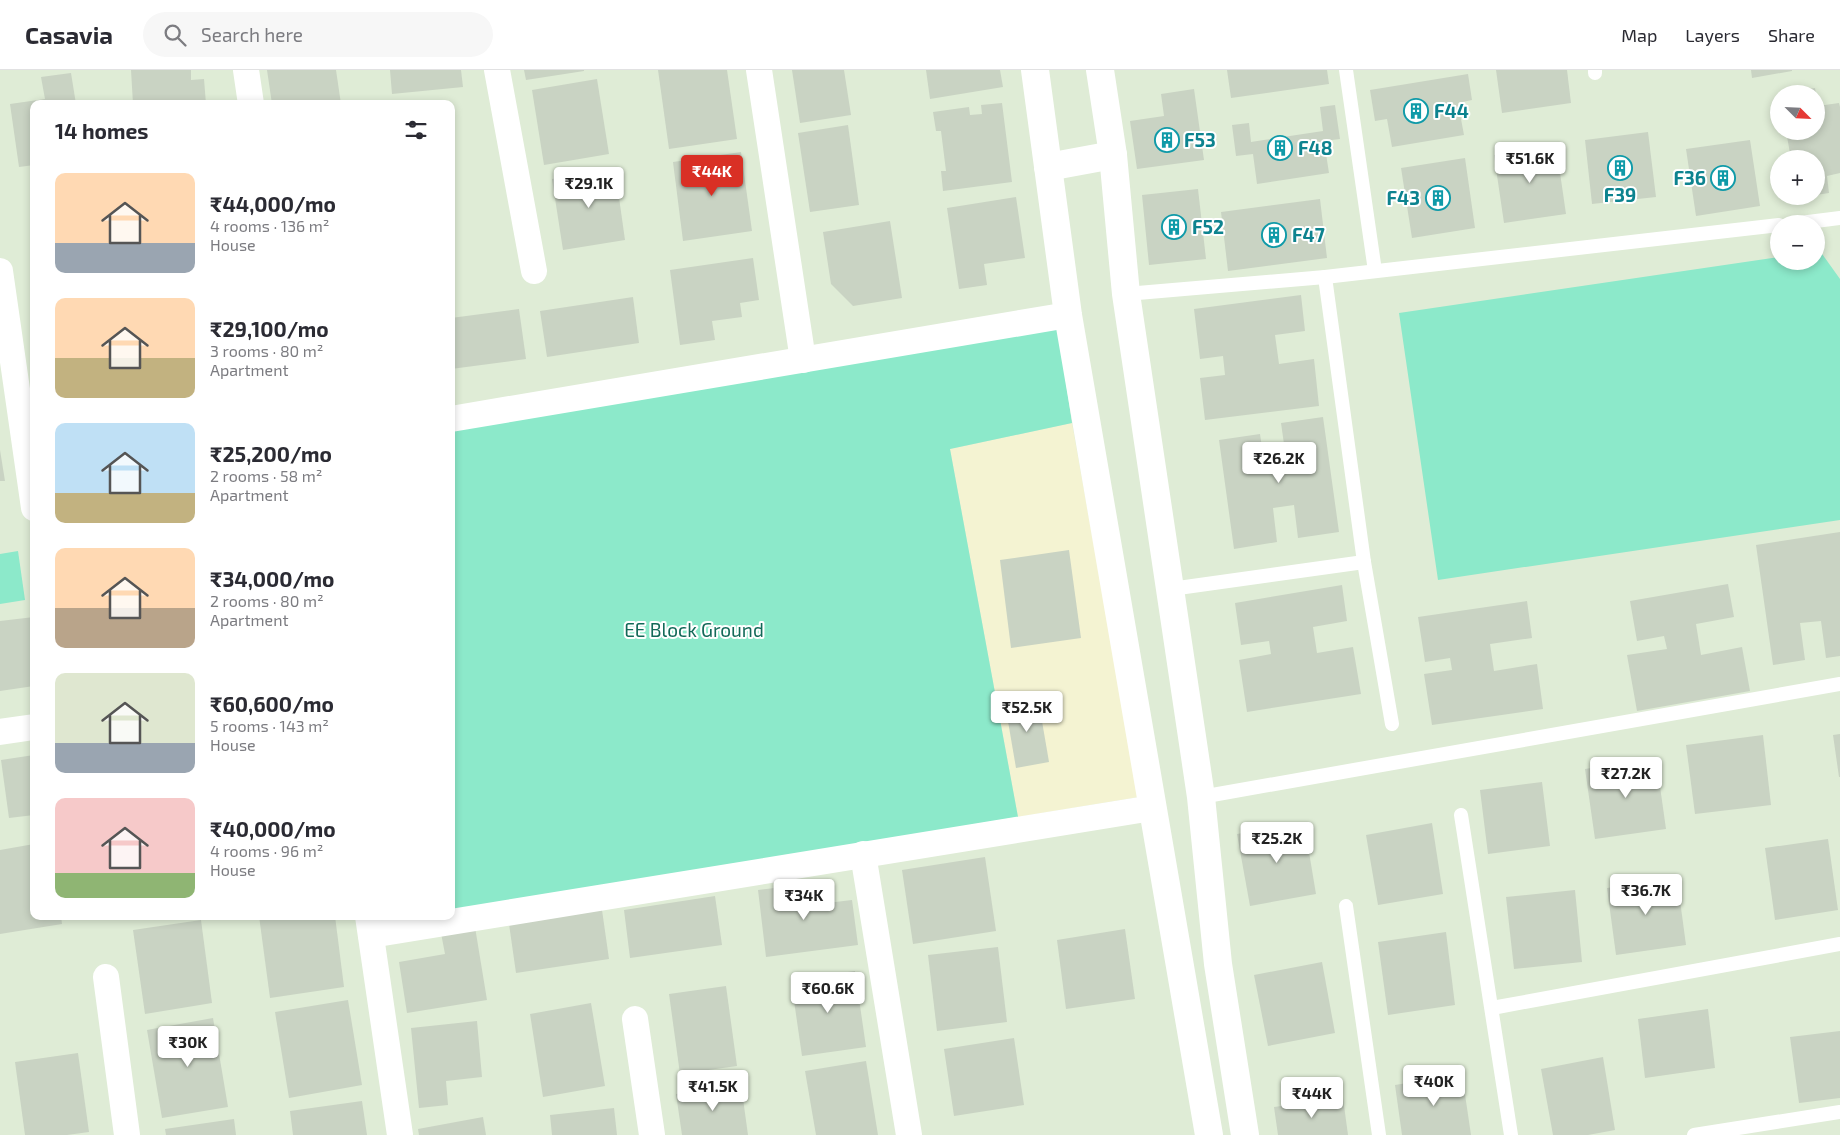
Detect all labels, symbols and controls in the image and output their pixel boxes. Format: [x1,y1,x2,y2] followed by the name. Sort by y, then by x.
[143,12,493,57] search box
[25,20,113,49] text: Casavia
[161,21,189,49] icon: search
[201,23,303,46] text: Search here
[1621,24,1657,46] text: Map
[1685,24,1740,46] text: Layers
[1768,24,1815,46] text: Share
[1770,85,1825,140] north arrow
[1770,85,1825,270] map controls
[1403,98,1429,124] building icon: F44
[1434,99,1469,122] place label: F44
[402,116,430,144] icon: filters
[55,118,149,143] text: 14 homes
[1154,127,1180,153] building icon: F53
[1184,128,1216,151] place label: F53
[1267,135,1293,161] building icon: F48
[1298,136,1333,159] place label: F48
[1489,142,1571,184] pin: ₹51.6K
[1506,148,1554,167] text: ₹51.6K
[1770,150,1825,205] button: +
[682,154,742,197] pin: ₹44K
[1607,155,1633,181] building icon: F39
[692,161,732,180] text: ₹44K
[1710,165,1736,191] building icon: F36
[548,166,630,209] pin: ₹29.1K
[1673,166,1706,189] place label: F36
[565,173,613,192] text: ₹29.1K
[1604,183,1636,206] place label: F39
[1425,185,1451,211] building icon: F43
[1387,186,1420,209] place label: F43
[210,191,336,216] text: ₹44,000/mo
[95,193,155,253] icon: home
[1161,214,1187,240] building icon: F52
[1192,215,1224,238] place label: F52
[1770,215,1825,270] button: −
[210,216,329,235] text: 4 rooms · 136 m²
[1261,222,1287,248] building icon: F47
[1292,223,1325,246] place label: F47
[210,235,256,254] text: House
[210,316,329,341] text: ₹29,100/mo
[95,318,155,378] icon: home
[210,341,323,360] text: 3 rooms · 80 m²
[210,360,289,379] text: Apartment
[210,441,332,466] text: ₹25,200/mo
[1238,442,1320,484] pin: ₹26.2K
[95,443,155,503] icon: home
[1253,448,1305,467] text: ₹26.2K
[210,466,323,485] text: 2 rooms · 58 m²
[210,485,289,504] text: Apartment
[210,566,334,591] text: ₹34,000/mo
[95,568,155,628] icon: home
[210,591,324,610] text: 2 rooms · 80 m²
[210,610,289,629] text: Apartment
[624,618,764,641] park label: EE Block Ground
[986,690,1068,733] pin: ₹52.5K
[210,691,334,716] text: ₹60,600/mo
[95,693,155,753] icon: home
[1002,697,1052,716] text: ₹52.5K
[210,716,329,735] text: 5 rooms · 143 m²
[210,735,256,754] text: House
[1585,756,1667,799] pin: ₹27.2K
[1601,763,1651,782] text: ₹27.2K
[210,816,336,841] text: ₹40,000/mo
[95,818,155,878] icon: home
[1236,822,1318,864] pin: ₹25.2K
[1252,828,1302,847] text: ₹25.2K
[210,841,323,860] text: 4 rooms · 96 m²
[210,860,256,879] text: House
[1605,874,1687,916] pin: ₹36.7K
[774,878,834,921] pin: ₹34K
[1621,880,1671,899] text: ₹36.7K
[785,885,823,904] text: ₹34K
[787,972,869,1014] pin: ₹60.6K
[802,978,854,997] text: ₹60.6K
[158,1026,218,1068] pin: ₹30K
[169,1032,207,1051] text: ₹30K
[1404,1064,1464,1107] pin: ₹40K
[672,1070,754,1112] pin: ₹41.5K
[1414,1071,1454,1090] text: ₹40K
[688,1076,738,1095] text: ₹41.5K
[1282,1076,1342,1119] pin: ₹44K
[1292,1083,1332,1102] text: ₹44K

